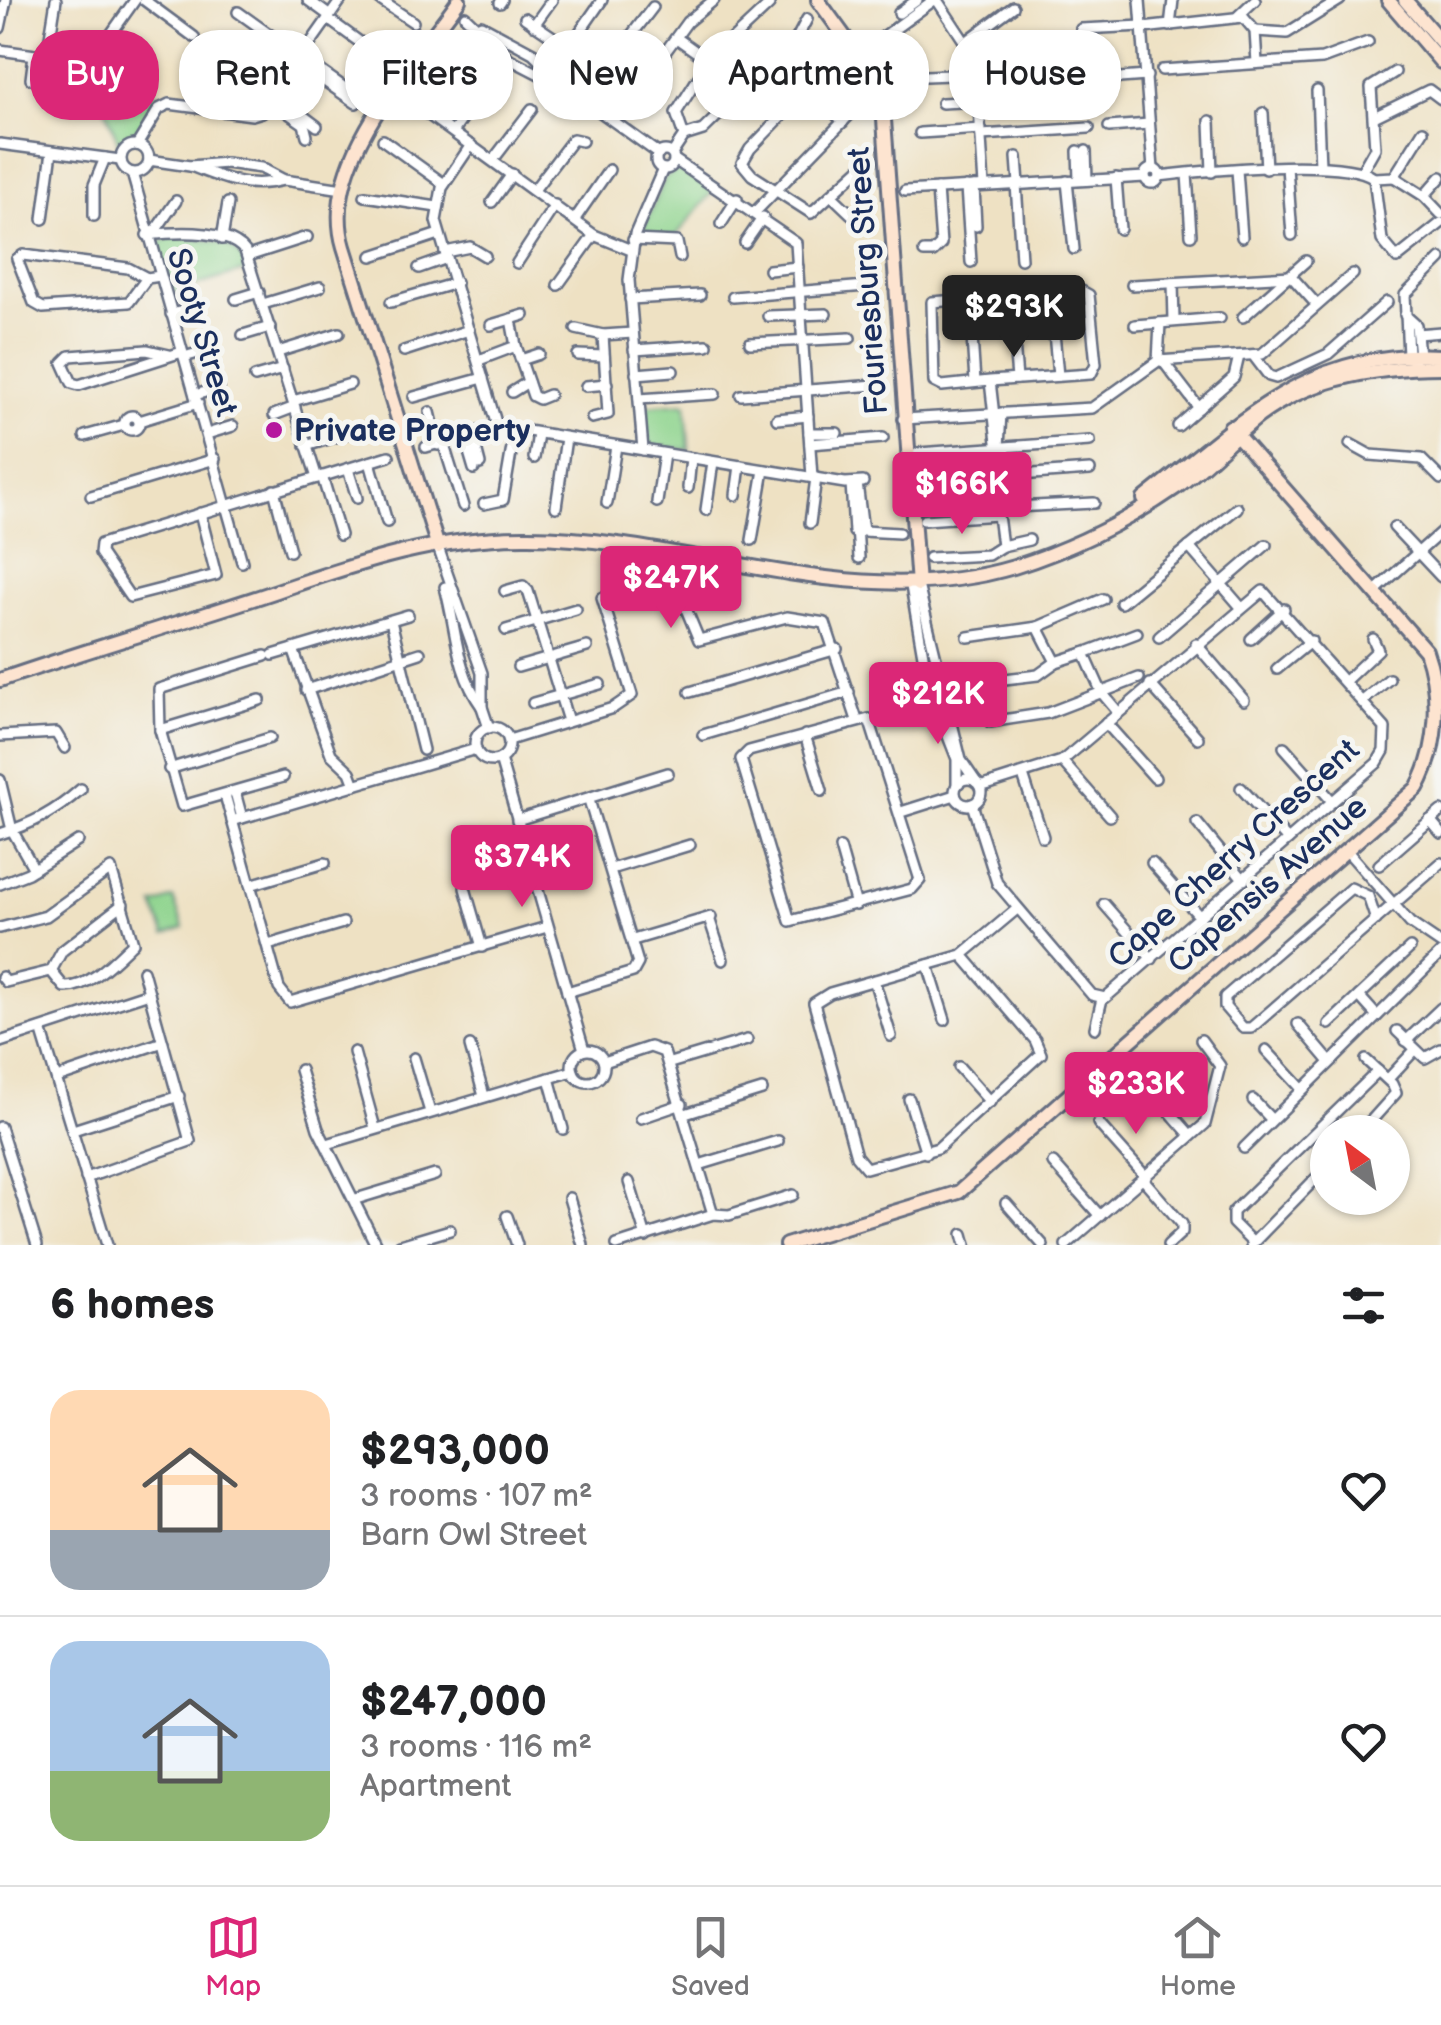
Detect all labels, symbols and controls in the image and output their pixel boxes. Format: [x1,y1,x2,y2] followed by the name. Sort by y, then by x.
[30,30,159,120] chip: Buy
[179,30,325,120] chip: Rent
[345,30,513,120] chip: Filters
[533,30,673,120] chip: New
[693,30,929,120] chip: Apartment
[949,30,1121,120] chip: House
[840,145,897,416] street label: Fouriesburg Street
[158,244,246,421] street label: Sooty Street
[944,275,1084,360] pin: $293K
[964,288,1064,327] text: $293K
[294,412,531,451] place label: Private Property
[263,419,285,441] marker: Private Property
[892,452,1032,537] pin: $166K
[914,465,1010,504] text: $166K
[601,546,741,631] pin: $247K
[622,559,720,598] text: $247K
[868,662,1008,747] pin: $212K
[891,675,985,714] text: $212K
[1100,731,1368,977] street label: Cape Cherry Crescent
[1160,788,1376,982] street label: Capensis Avenue
[452,825,592,910] pin: $374K
[473,838,571,877] text: $374K
[1066,1052,1206,1137] pin: $233K
[1087,1065,1185,1104] text: $233K
[1310,1115,1410,1215] north arrow
[1310,1115,1410,1215] map controls
[1336,1278,1391,1333] icon: filters
[50,1280,214,1331] text: 6 homes
[360,1426,550,1477] text: $293,000
[130,1430,250,1550] icon: home
[1336,1463,1391,1518] icon: heart
[360,1477,593,1516] text: 3 rooms · 107 m²
[360,1516,587,1555] text: Barn Owl Street
[360,1677,547,1728] text: $247,000
[130,1681,250,1801] icon: home
[1336,1714,1391,1769] icon: heart
[360,1728,592,1767] text: 3 rooms · 116 m²
[360,1767,511,1806] text: Apartment
[205,1910,261,2003] tab: Map
[671,1910,750,2003] tab: Saved
[1160,1910,1236,2003] tab: Home

